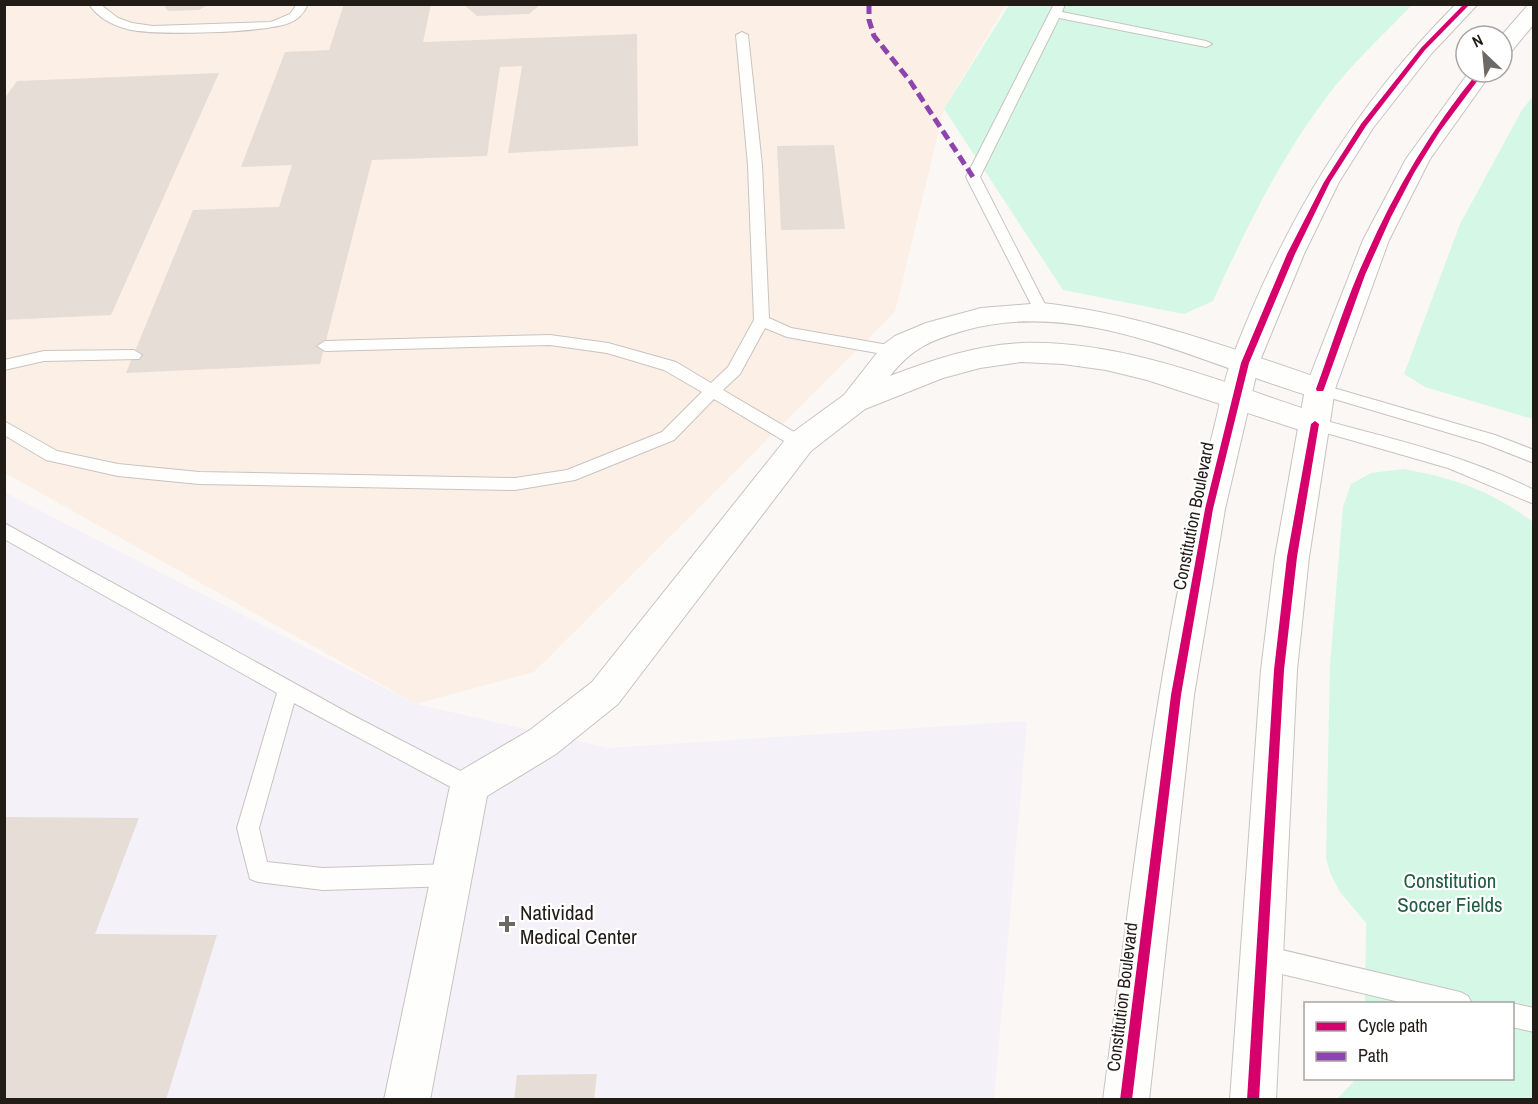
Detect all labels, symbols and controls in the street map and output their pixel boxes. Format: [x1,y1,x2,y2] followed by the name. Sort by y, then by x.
[1454,24,1514,84] north arrow
[1468,29,1487,52] text: N
[1166,440,1220,592] street label: Constitution Boulevard
[1397,866,1503,919] park label: Constitution Soccer Fields
[520,898,637,951] place label: Natividad Medical Center
[498,915,516,933] marker: Natividad Medical Center
[1100,921,1144,1073] street label: Constitution Boulevard
[1304,1002,1514,1080] legend
[1358,1013,1428,1038] text: Cycle path
[1358,1043,1388,1068] text: Path

